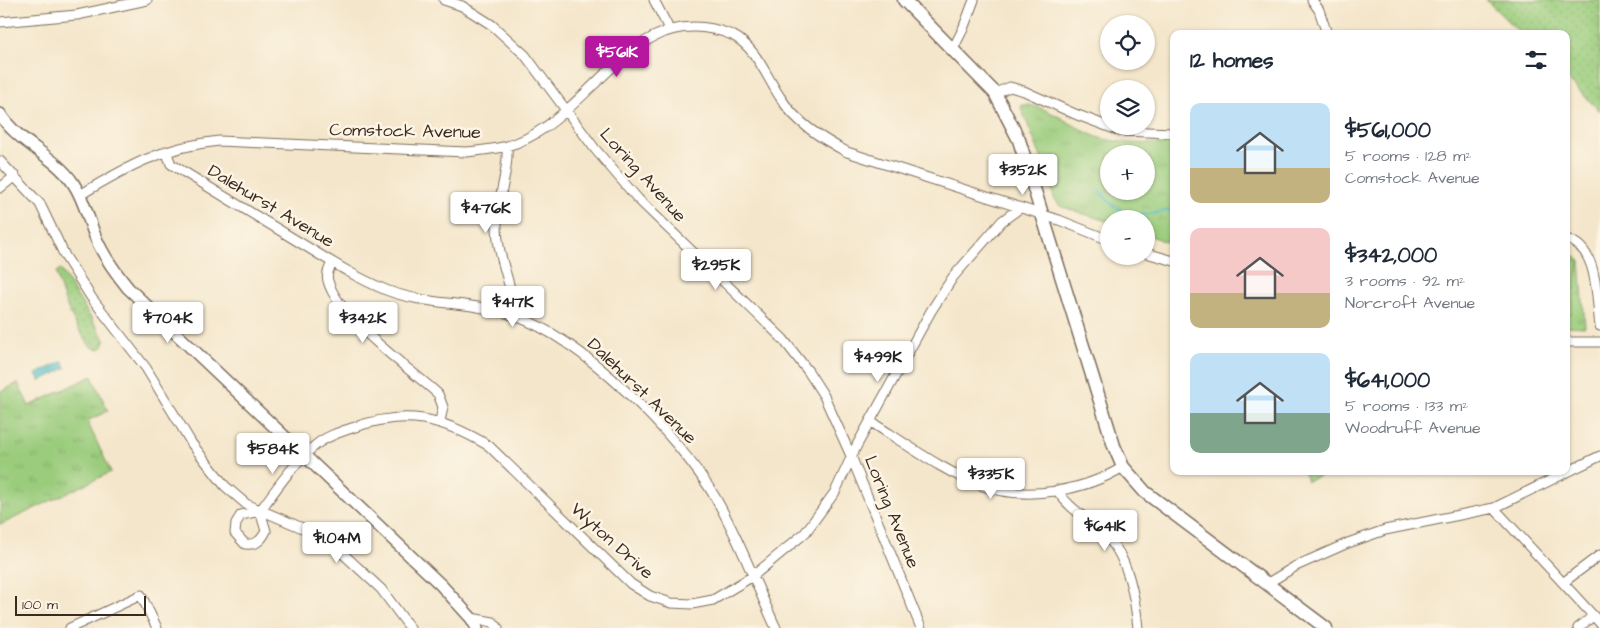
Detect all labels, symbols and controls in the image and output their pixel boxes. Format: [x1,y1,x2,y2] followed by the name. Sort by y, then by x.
[1100,15,1155,265] map controls
[1100,15,1155,70] button: locate
[582,36,652,78] pin: $561K
[596,41,638,63] text: $561K
[1190,46,1274,75] text: 12 homes
[1522,46,1550,74] icon: filters
[1100,80,1155,135] button: layers
[1345,116,1431,145] text: $561,000
[329,117,481,145] street label: Comstock Avenue
[593,122,692,229] street label: Loring Avenue
[1230,123,1290,183] icon: home
[1100,145,1155,200] button: +
[1345,145,1472,167] text: 5 rooms · 128 m²
[988,154,1058,196] pin: $352K
[203,158,339,254] street label: Dalehurst Avenue
[999,159,1047,181] text: $352K
[1345,167,1480,189] text: Comstock Avenue
[451,192,521,234] pin: $476K
[461,197,511,219] text: $476K
[1100,210,1155,265] button: −
[1345,241,1437,270] text: $342,000
[681,248,751,291] pin: $295K
[1230,248,1290,308] icon: home
[692,254,740,276] text: $295K
[1345,270,1465,292] text: 3 rooms · 92 m²
[478,286,548,328] pin: $417K
[492,291,534,313] text: $417K
[1345,292,1475,314] text: Norcroft Avenue
[133,302,203,344] pin: $704K
[328,302,398,344] pin: $342K
[143,307,193,329] text: $704K
[340,307,386,329] text: $342K
[582,332,702,450] street label: Dalehurst Avenue
[843,340,913,383] pin: $499K
[854,346,902,368] text: $499K
[1345,366,1430,395] text: $641,000
[1230,373,1290,433] icon: home
[1345,395,1468,417] text: 5 rooms · 133 m²
[1345,417,1481,439] text: Woodruff Avenue
[238,432,308,475] pin: $584K
[247,438,299,460] text: $584K
[857,452,926,573] street label: Loring Avenue
[956,458,1026,500] pin: $335K
[968,463,1014,485] text: $335K
[564,497,659,586] street label: Wyton Drive
[1070,510,1140,552] pin: $641K
[1084,515,1126,537] text: $641K
[296,522,378,564] pin: $1.04M
[313,527,361,549] text: $1.04M
[15,593,146,616] scale bar
[22,595,58,615] text: 100 m

